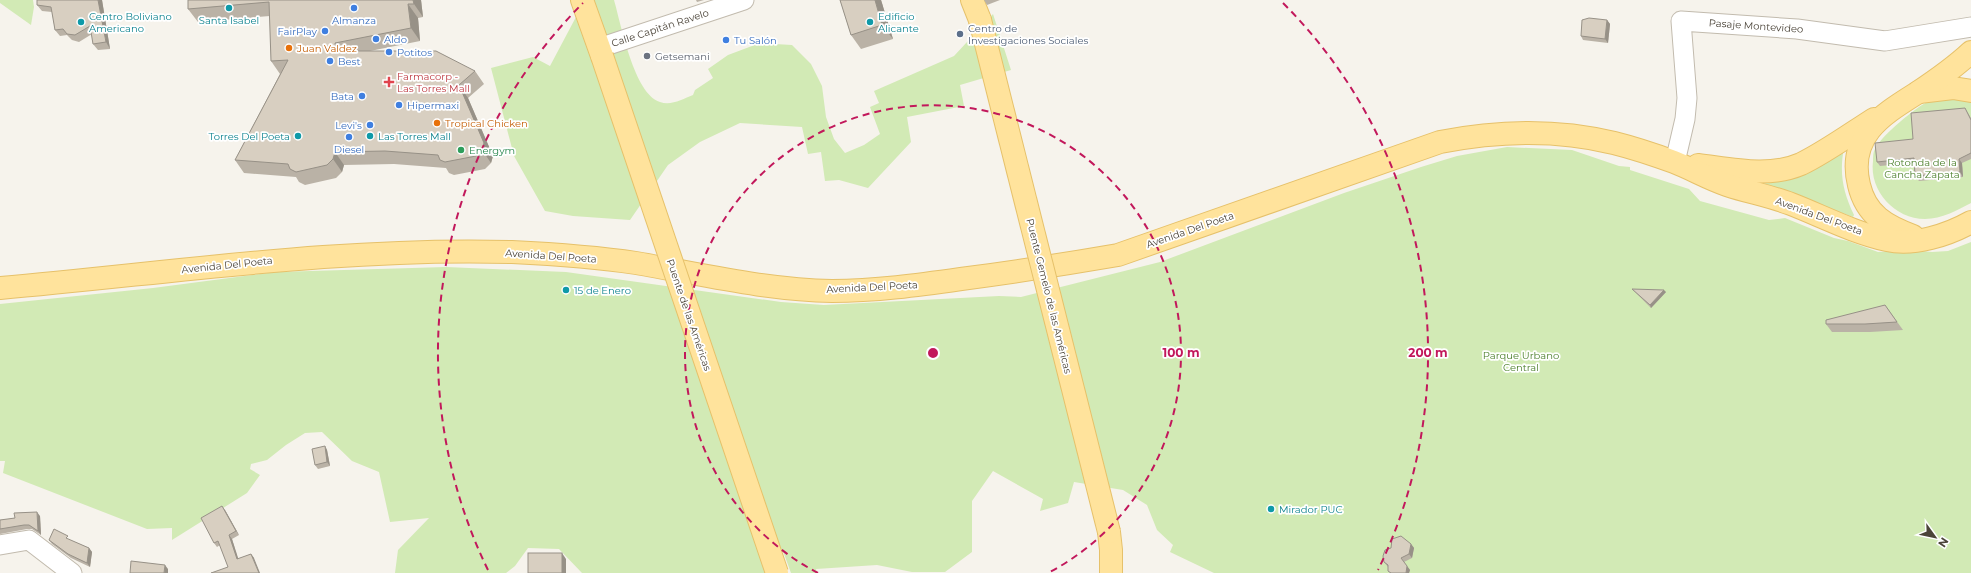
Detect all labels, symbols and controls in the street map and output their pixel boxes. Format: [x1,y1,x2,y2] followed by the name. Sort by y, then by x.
[224,3,234,13] marker: Santa Isabel
[349,3,359,13] marker: Almanza
[610,6,710,50] street label: Calle Capitán Ravelo
[89,10,172,35] place label: Centro Boliviano Americano
[878,10,919,35] place label: Edificio Alicante
[199,14,259,27] place label: Santa Isabel
[332,14,376,27] place label: Almanza
[1708,16,1804,36] street label: Pasaje Montevideo
[76,17,86,27] marker: Centro Boliviano Americano
[865,17,875,27] marker: Edificio Alicante
[968,22,1088,47] place label: Centro de Investigaciones Sociales
[277,25,318,38] place label: FairPlay
[320,26,330,36] marker: FairPlay
[955,29,965,39] marker: Centro de Investigaciones Sociales
[384,33,407,46] place label: Aldo
[371,34,381,44] marker: Aldo
[734,34,777,47] place label: Tu Salón
[721,35,731,45] marker: Tu Salón
[296,42,357,55] place label: Juan Valdez
[284,43,294,53] marker: Juan Valdez
[397,46,432,59] place label: Potitos
[384,47,394,57] marker: Potitos
[655,50,710,63] place label: Getsemani
[642,51,652,61] marker: Getsemani
[338,55,361,68] place label: Best
[325,56,335,66] marker: Best
[397,70,470,95] place label: Farmacorp - Las Torres Mall
[384,77,394,87] marker: Farmacorp - Las Torres Mall
[331,90,354,103] place label: Bata
[357,91,367,101] marker: Bata
[407,99,459,112] place label: Hipermaxi
[394,100,404,110] marker: Hipermaxi
[445,117,528,130] place label: Tropical Chicken
[432,118,442,128] marker: Tropical Chicken
[335,119,362,132] place label: Levi's
[365,120,375,130] marker: Levi's
[208,130,290,143] place label: Torres Del Poeta
[378,130,451,143] place label: Las Torres Mall
[293,131,303,141] marker: Torres Del Poeta
[365,131,375,141] marker: Las Torres Mall
[344,132,354,142] marker: Diesel
[334,143,364,156] place label: Diesel
[469,144,515,157] place label: Energym
[456,145,466,155] marker: Energym
[1884,156,1960,181] park label: Rotonda de la Cancha Zapata
[1774,194,1864,238] street label: Avenida Del Poeta
[1145,209,1235,251] street label: Avenida Del Poeta
[1023,217,1075,375] street label: Puente Gemelo de las Américas
[505,246,597,266] street label: Avenida Del Poeta
[181,254,273,276] street label: Avenida Del Poeta
[664,257,714,373] street label: Puente de las Américas
[826,278,918,296] street label: Avenida Del Poeta
[574,284,631,297] place label: 15 de Enero
[561,285,571,295] marker: 15 de Enero
[1163,345,1199,360] text: 100 m
[1408,345,1448,360] text: 200 m
[926,346,940,360] centre of rings
[1483,349,1559,374] park label: Parque Urbano Central
[1279,503,1343,516] place label: Mirador PUC
[1266,504,1276,514] marker: Mirador PUC
[1915,517,1955,557] north arrow
[1935,535,1952,550] text: N

